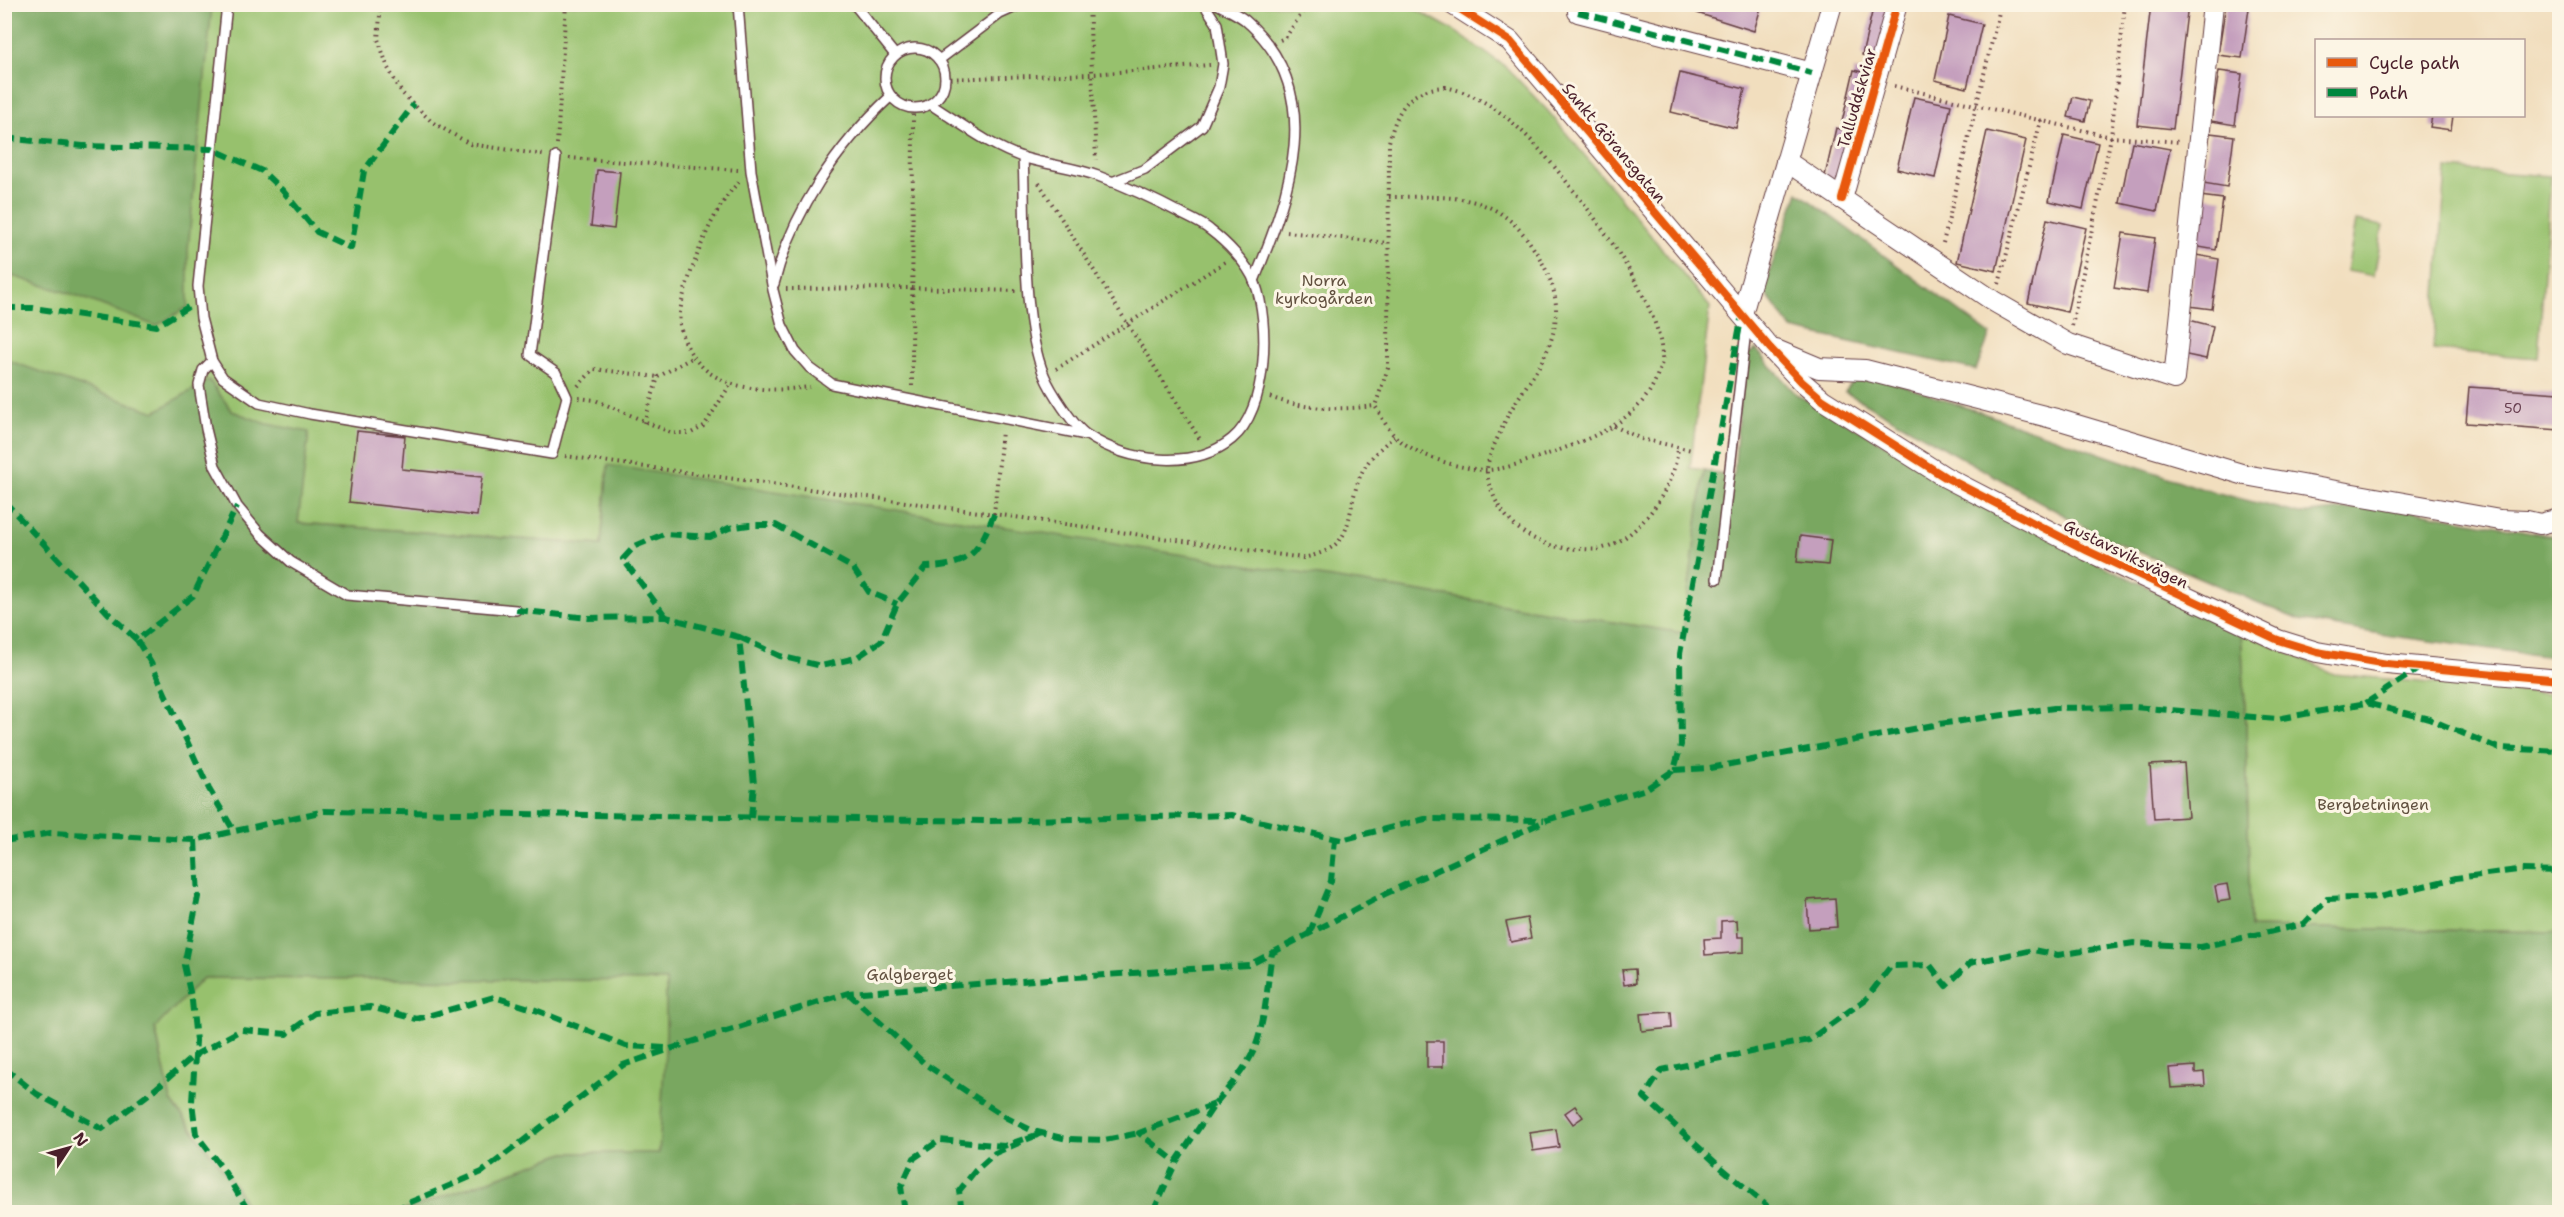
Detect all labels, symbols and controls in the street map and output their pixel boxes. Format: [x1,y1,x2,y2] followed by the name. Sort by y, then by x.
[2315,39,2525,117] legend
[1833,45,1881,151] street label: Talluddskviar
[2369,51,2460,75] text: Cycle path
[1557,78,1671,208] street label: Sankt Göransgatan
[2369,81,2408,105] text: Path
[1275,270,1373,309] park label: Norra kyrkogården
[2504,399,2522,417] house number: 50
[2060,515,2192,593] street label: Gustavsviksvägen
[2317,794,2429,815] park label: Bergbetningen
[867,964,953,985] park label: Galgberget
[39,1118,99,1178] north arrow
[69,1128,93,1151] text: N

